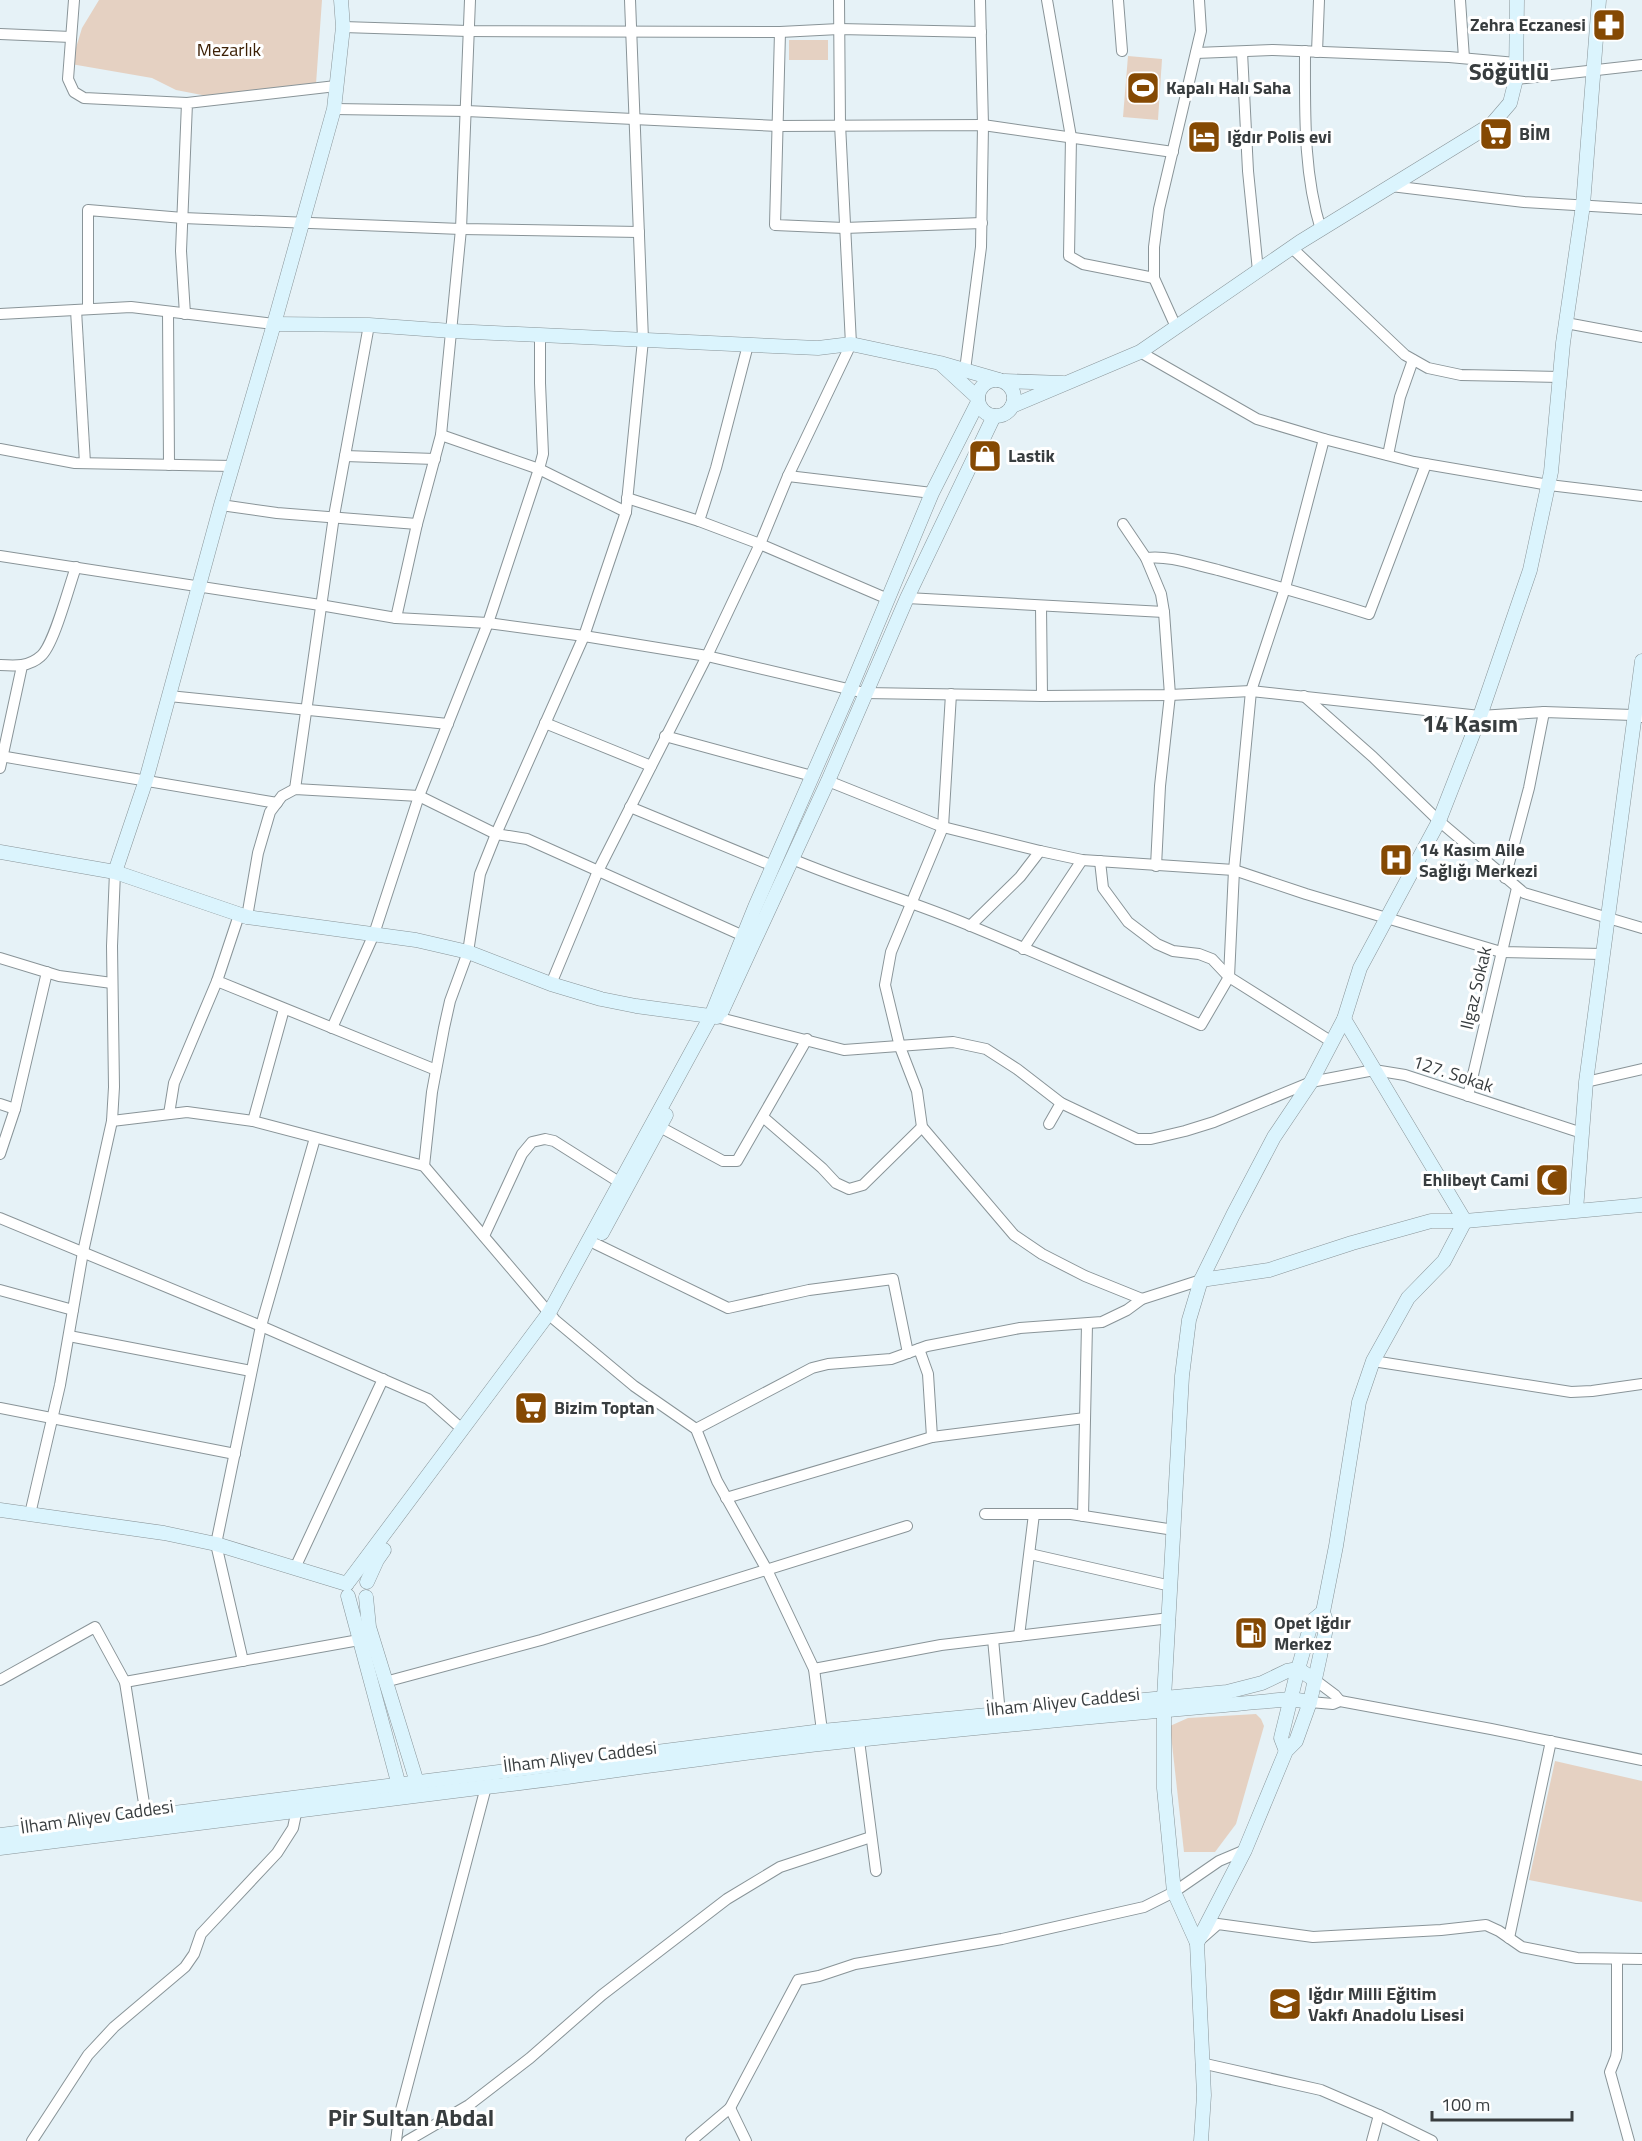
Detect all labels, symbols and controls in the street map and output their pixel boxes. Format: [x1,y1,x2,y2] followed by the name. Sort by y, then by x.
[1591,7,1627,43] pharmacy icon: Zehra Eczanesi
[1470,11,1586,38] place label: Zehra Eczanesi
[197,36,262,63] park label: Mezarlık
[1469,53,1549,89] district label: Söğütlü
[1125,70,1161,106] sports icon: Kapalı Halı Saha
[1166,74,1291,101] place label: Kapalı Halı Saha
[1478,116,1514,152] supermarket icon: BİM
[1186,119,1222,155] hotel icon: Iğdır Polis evi
[1519,120,1551,147] place label: BİM
[1227,123,1332,150] place label: Iğdır Polis evi
[967,438,1003,474] shop icon: Lastik
[1008,442,1055,469] place label: Lastik
[1422,705,1518,741] district label: 14 Kasım
[1419,836,1538,884] place label: 14 Kasım Aile Sağlığı Merkezi
[1378,842,1414,878] hospital icon: 14 Kasım Aile Sağlığı Merkezi
[1453,943,1498,1032] street label: Ilgaz Sokak
[1409,1048,1497,1099] street label: 127. Sokak
[1534,1162,1570,1198] mosque icon: Ehlibeyt Cami
[1423,1166,1529,1193] place label: Ehlibeyt Cami
[513,1390,549,1426] supermarket icon: Bizim Toptan
[554,1394,655,1421] place label: Bizim Toptan
[1274,1609,1351,1657] place label: Opet Iğdır Merkez
[1233,1615,1269,1651] fuel station icon: Opet Iğdır Merkez
[985,1680,1141,1723] street label: İlham Aliyev Caddesi
[502,1734,658,1779] street label: İlham Aliyev Caddesi
[19,1792,175,1841] street label: İlham Aliyev Caddesi
[1308,1980,1464,2028] place label: Iğdır Milli Eğitim Vakfı Anadolu Lisesi
[1267,1986,1303,2022] school or university icon: Iğdır Milli Eğitim Vakfı Anadolu Lisesi
[1432,2084,1572,2122] scale bar
[1441,2091,1490,2118] text: 100 m
[328,2099,494,2135] district label: Pir Sultan Abdal

